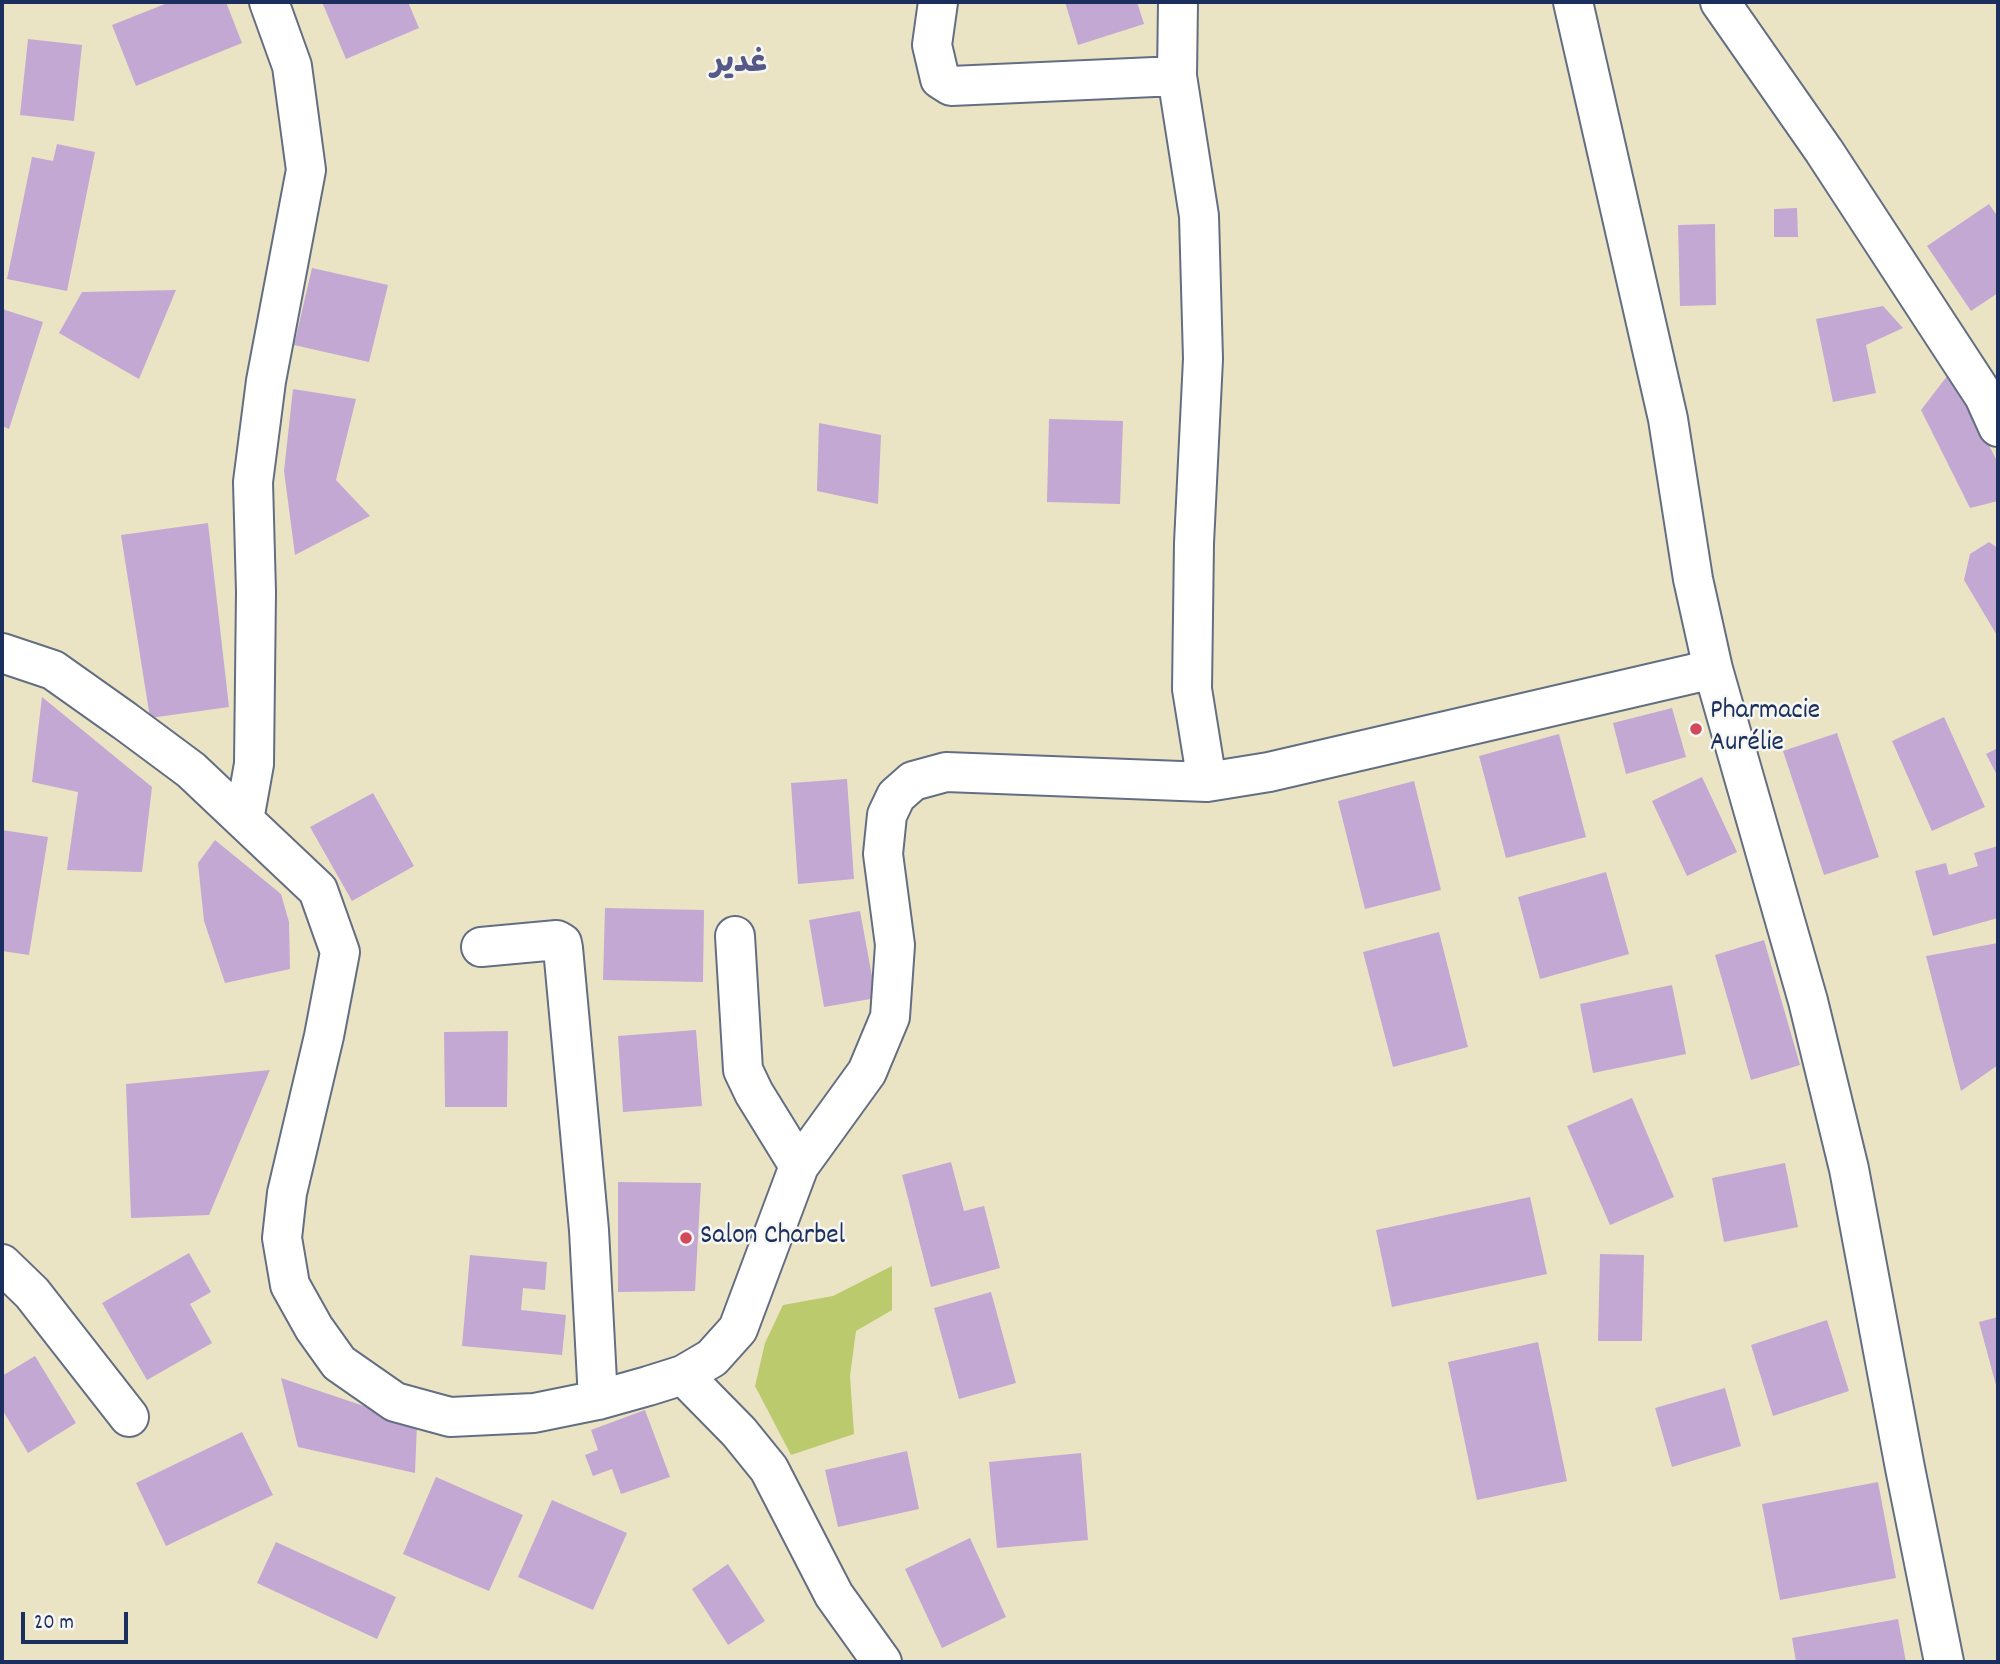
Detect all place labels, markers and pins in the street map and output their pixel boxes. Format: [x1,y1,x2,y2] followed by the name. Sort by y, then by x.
[1710,696,1820,762] place label: Pharmacie Aurélie
[1688,721,1704,737] marker: Pharmacie Aurélie
[700,1221,845,1255] place label: Salon Charbel
[678,1230,694,1246] marker: Salon Charbel

